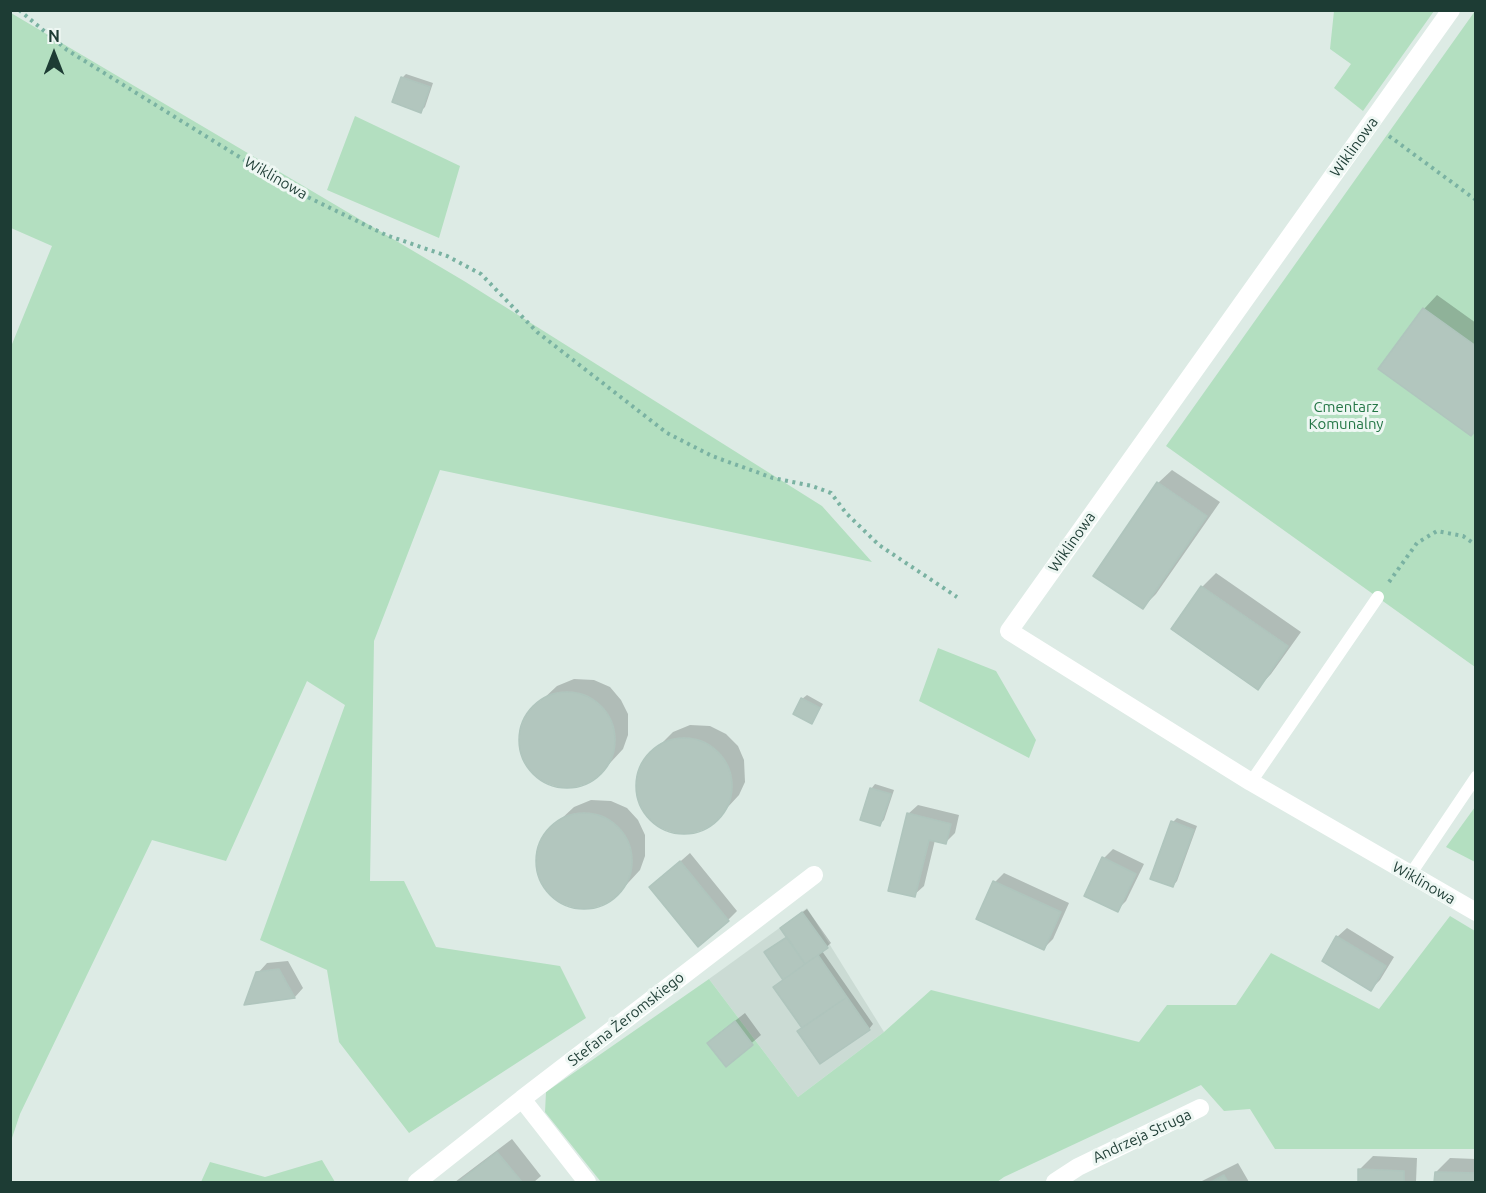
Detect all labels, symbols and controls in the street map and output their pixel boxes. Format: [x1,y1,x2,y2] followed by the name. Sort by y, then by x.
[24,24,84,84] north arrow
[48,27,60,45] text: N
[1326,114,1382,180] street label: Wiklinowa
[241,153,311,203] street label: Wiklinowa
[1308,398,1384,433] park label: Cmentarz Komunalny
[1045,508,1099,576] street label: Wiklinowa
[1389,858,1459,908] street label: Wiklinowa
[564,968,688,1070] street label: Stefana Żeromskiego
[1090,1105,1194,1167] street label: Andrzeja Struga

